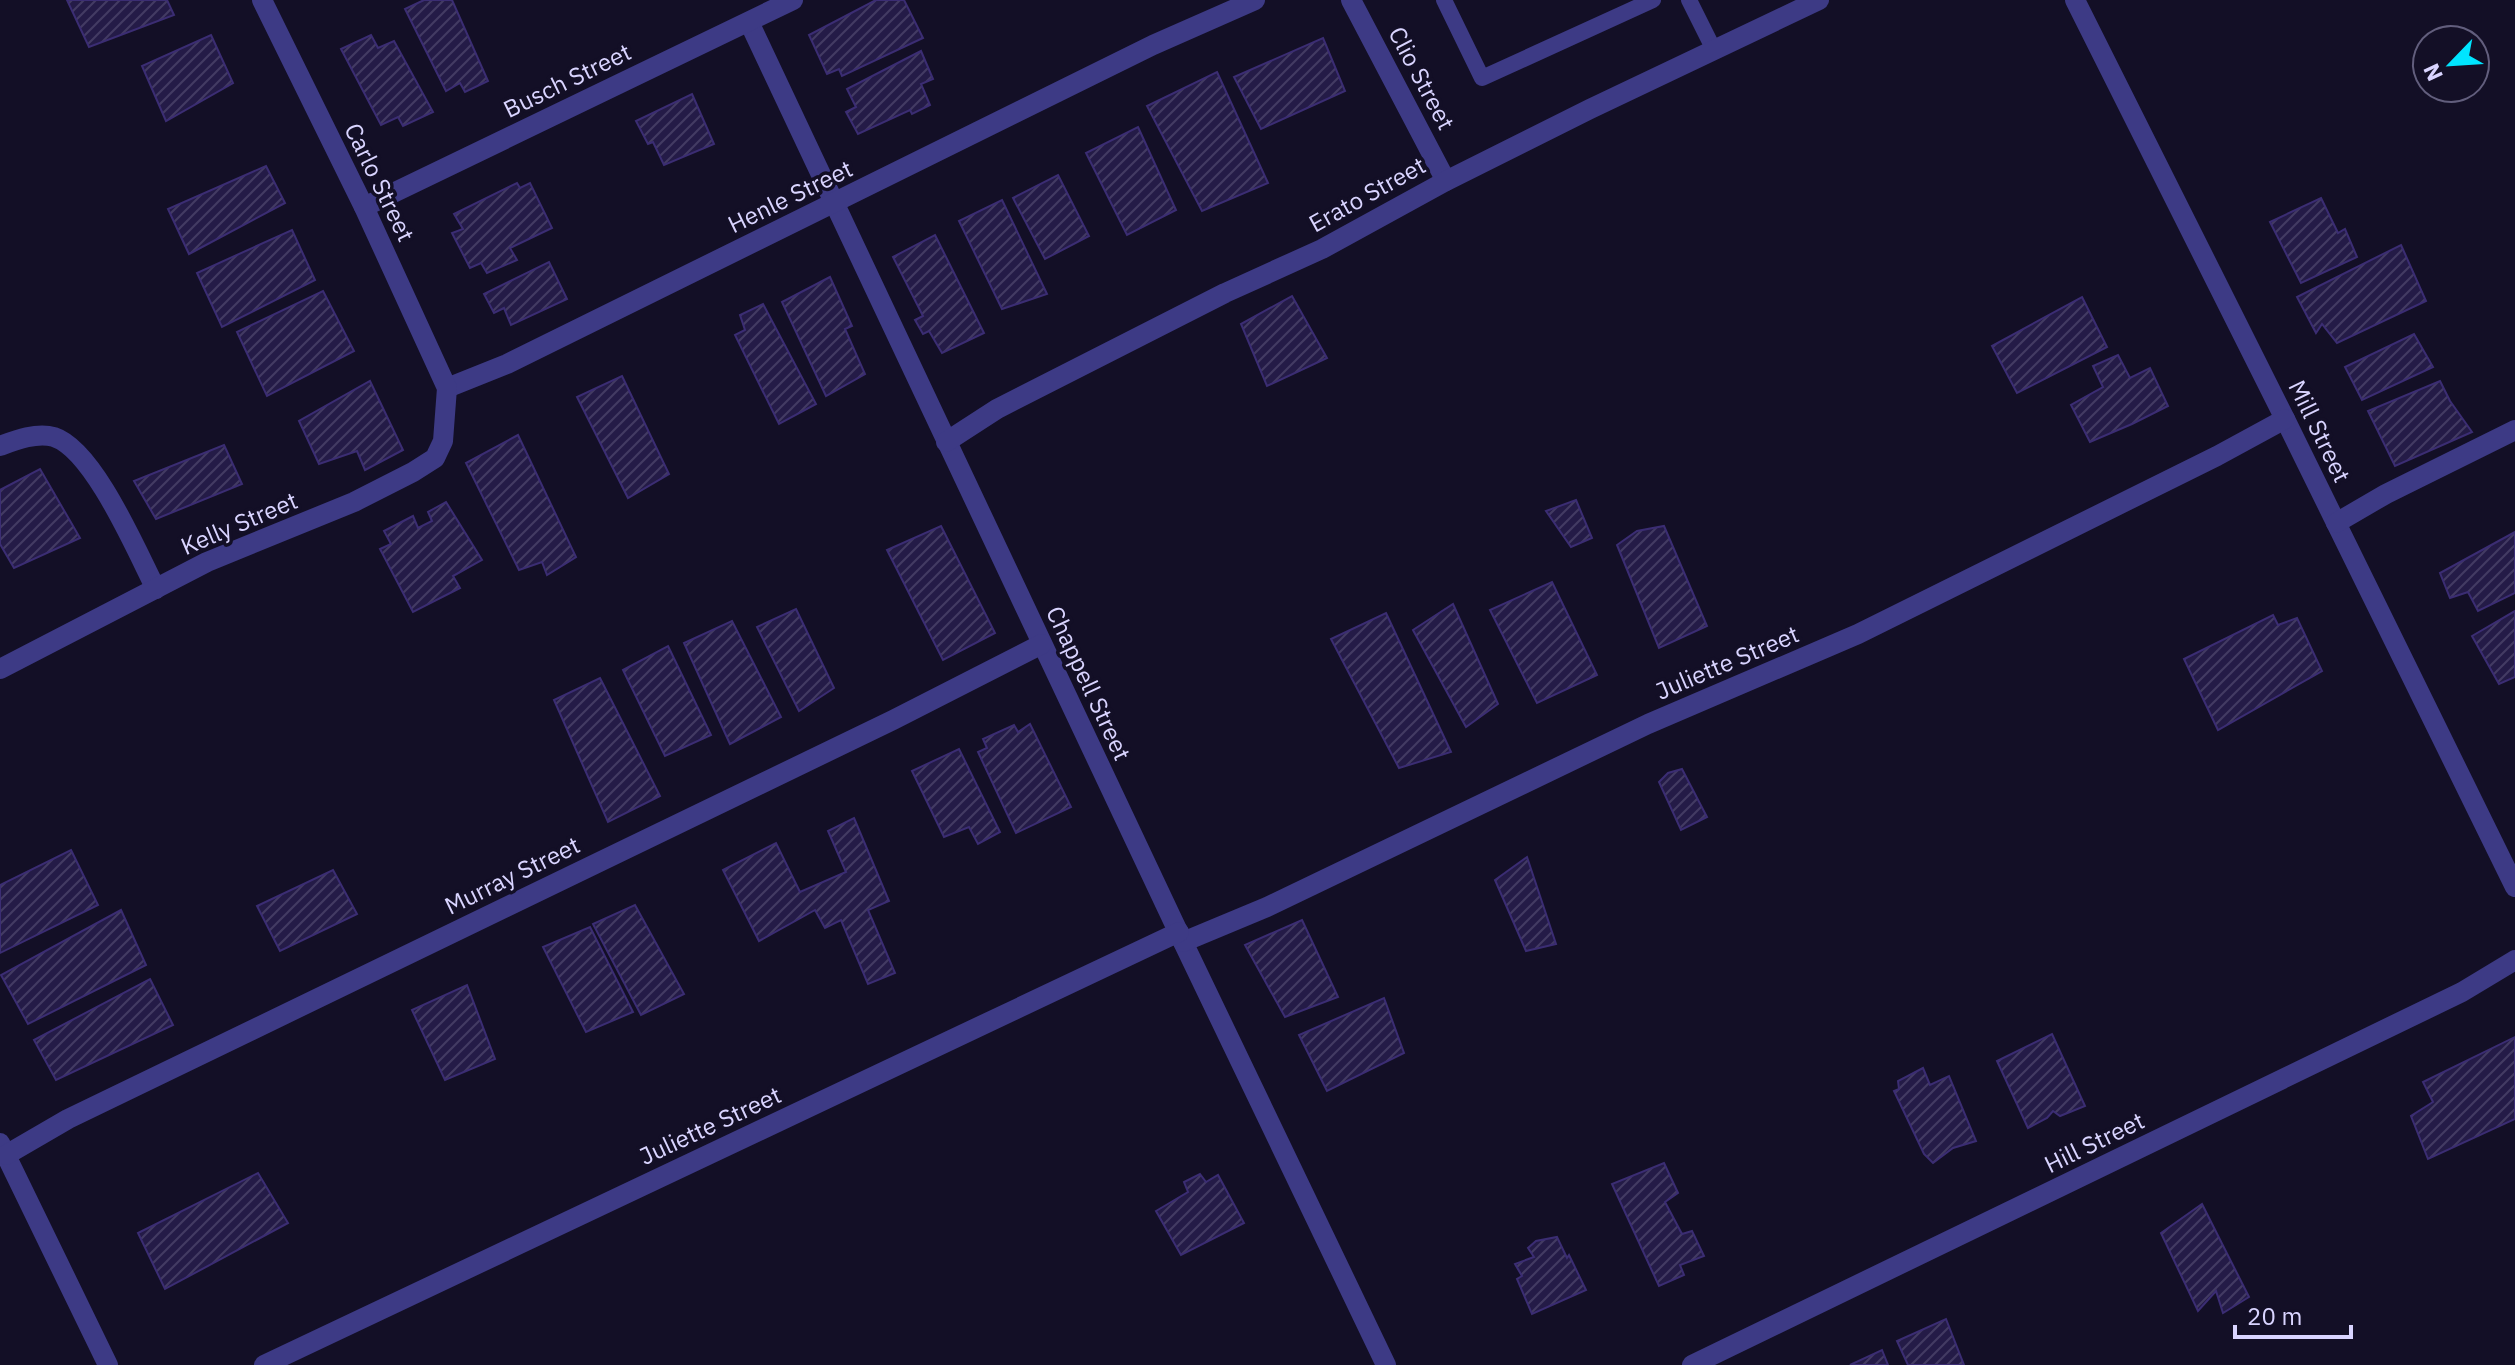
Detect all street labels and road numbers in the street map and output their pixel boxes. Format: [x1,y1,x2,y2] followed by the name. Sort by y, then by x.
[1381,21,1463,135] street label: Clio Street
[498,35,636,125] street label: Busch Street
[338,117,422,247] street label: Carlo Street
[1303,149,1431,239] street label: Erato Street
[722,152,858,240] street label: Henle Street
[2282,375,2358,487] street label: Mill Street
[176,484,302,562] street label: Kelly Street
[1039,601,1139,765] street label: Chappell Street
[1650,617,1804,707] street label: Juliette Street
[439,828,585,922] street label: Murray Street
[634,1078,786,1172] street label: Juliette Street
[2039,1104,2149,1180] street label: Hill Street

